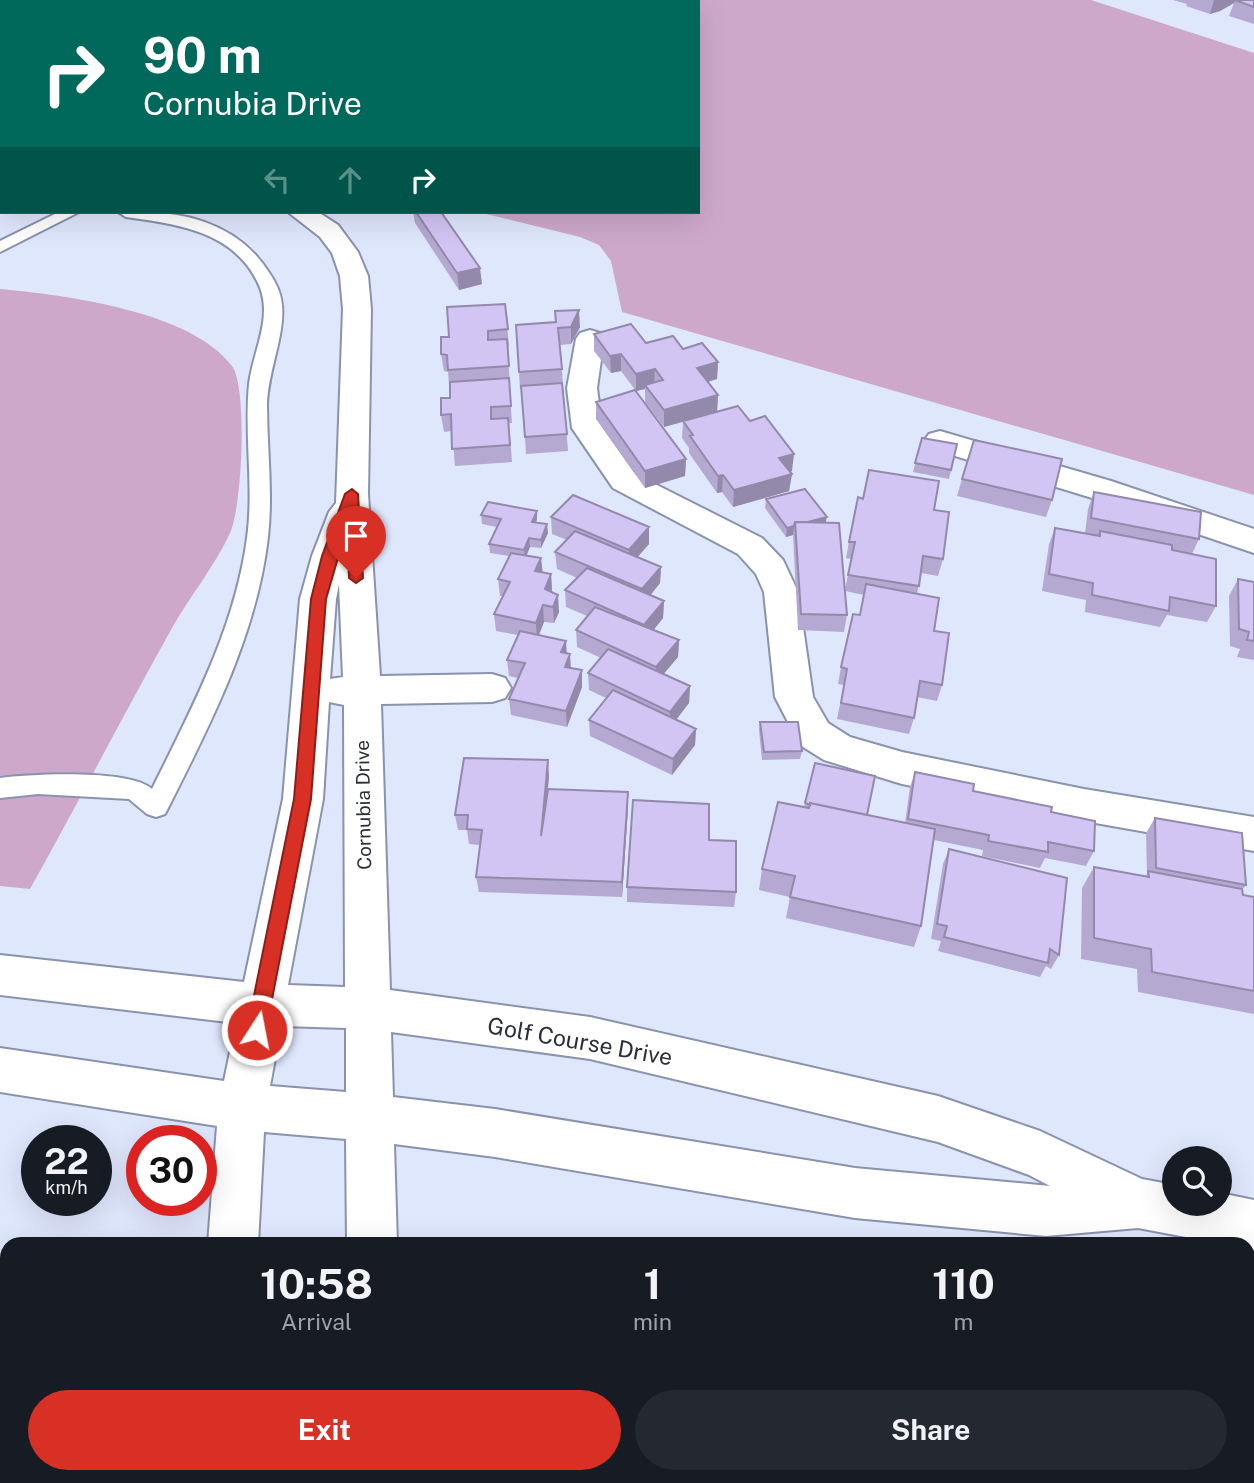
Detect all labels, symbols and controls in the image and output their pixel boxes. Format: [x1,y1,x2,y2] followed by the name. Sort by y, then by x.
[143,26,262,84] text: 90 m
[28,28,119,119] icon: right
[143,85,362,122] text: Cornubia Drive
[258,161,296,199] icon: left
[331,161,369,199] icon: ahead
[404,161,442,199] icon: right
[326,506,386,578] pin
[337,517,375,555] icon: arrive
[351,740,375,870] street label: Cornubia Drive
[220,993,294,1067] position arrow
[485,1011,675,1071] street label: Golf Course Drive
[126,1125,217,1216] speed limit sign: 30
[44,1141,89,1182] text: 22
[1162,1146,1232,1216] map controls
[1162,1146,1232,1216] button: search
[45,1177,88,1198] text: km/h
[260,1259,373,1308] text: 10:58
[643,1259,661,1308] text: 1
[932,1259,995,1308] text: 110
[281,1308,352,1335] text: Arrival
[633,1308,672,1335] text: min
[953,1308,973,1335] text: m
[28,1390,621,1470] button: Exit
[635,1390,1227,1470] button: Share

